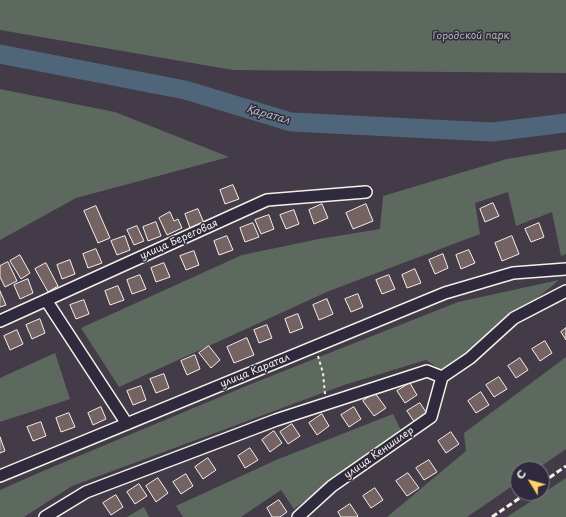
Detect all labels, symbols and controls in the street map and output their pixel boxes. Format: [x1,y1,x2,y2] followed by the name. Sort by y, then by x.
[432,30,510,42] park label: Городской парк
[245,103,291,127] water label: Қаратал
[138,217,220,263] street label: улица Береговая
[218,352,292,390] street label: улица Каратал
[342,425,416,481] street label: улица Кеншилер
[510,461,550,501] north arrow
[512,466,530,483] text: С

